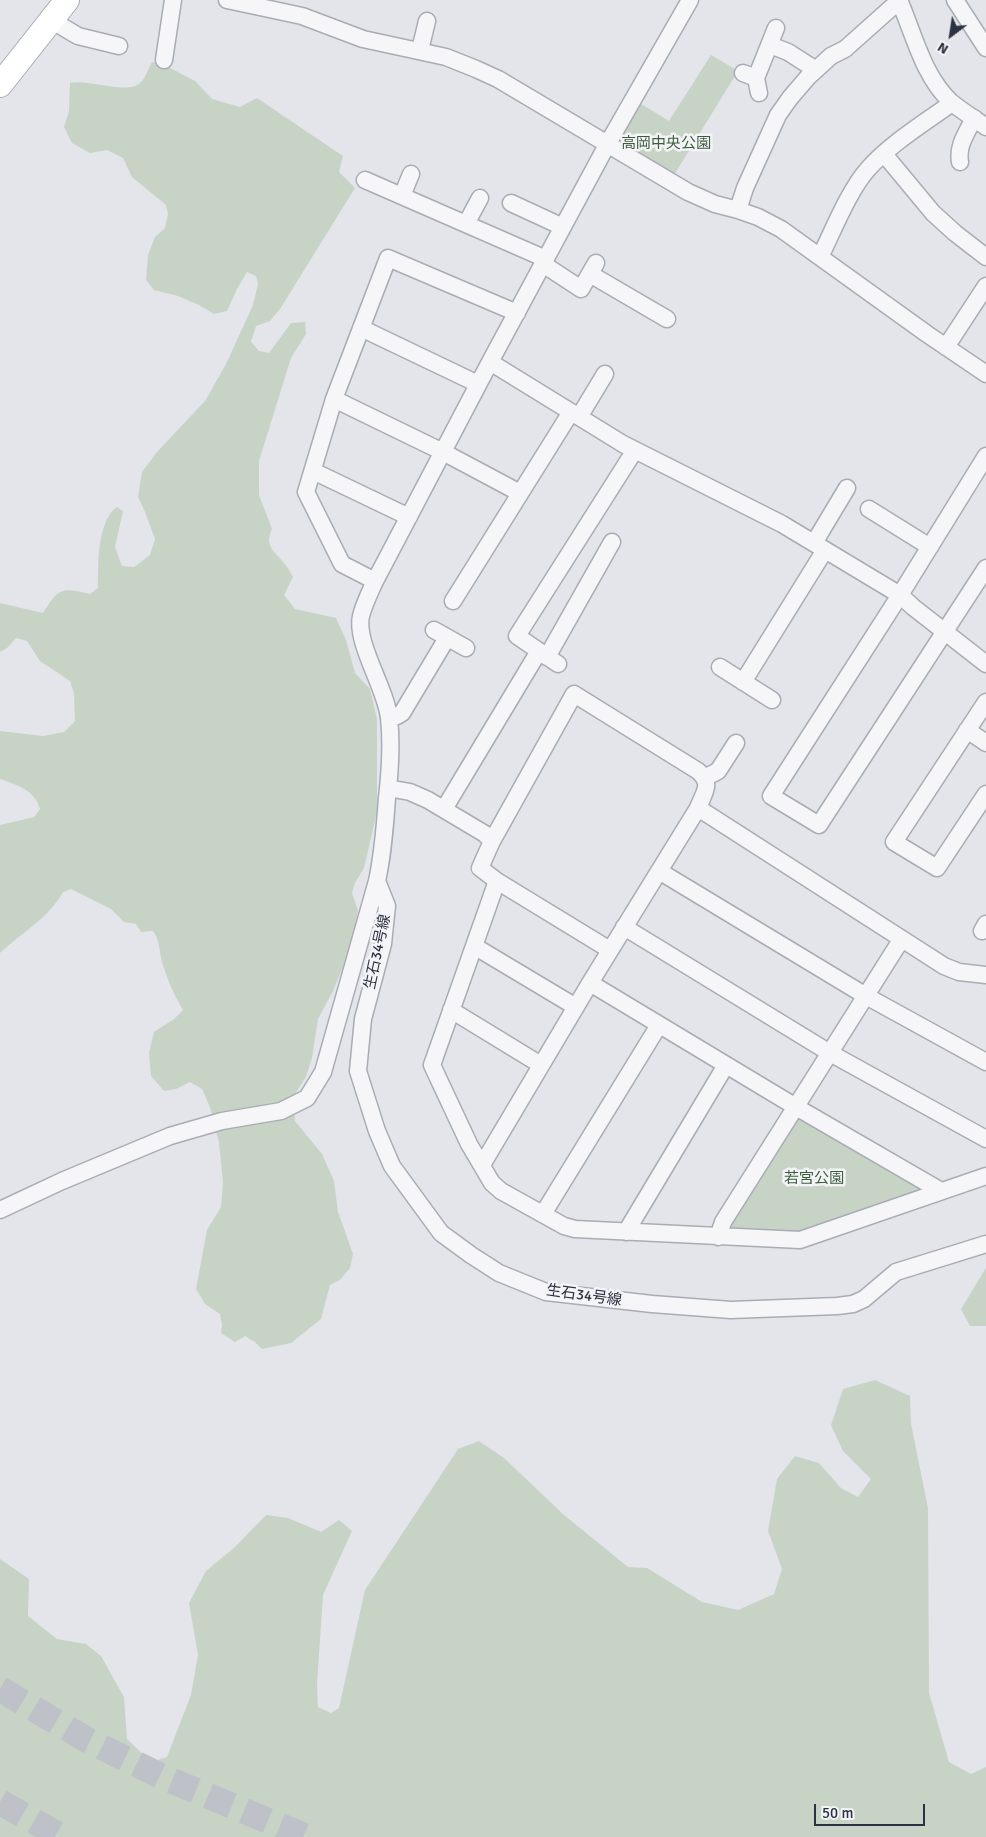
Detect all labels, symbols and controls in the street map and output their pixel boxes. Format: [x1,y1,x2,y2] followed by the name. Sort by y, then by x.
[926,10,976,60] north arrow
[934,38,952,58] text: N
[621,135,711,153] park label: 高岡中央公園
[361,913,395,991] street label: 生石34号線
[784,1170,844,1188] park label: 若宮公園
[545,1282,623,1310] street label: 生石34号線
[816,1794,927,1826] scale bar
[822,1804,853,1822] text: 50 m

